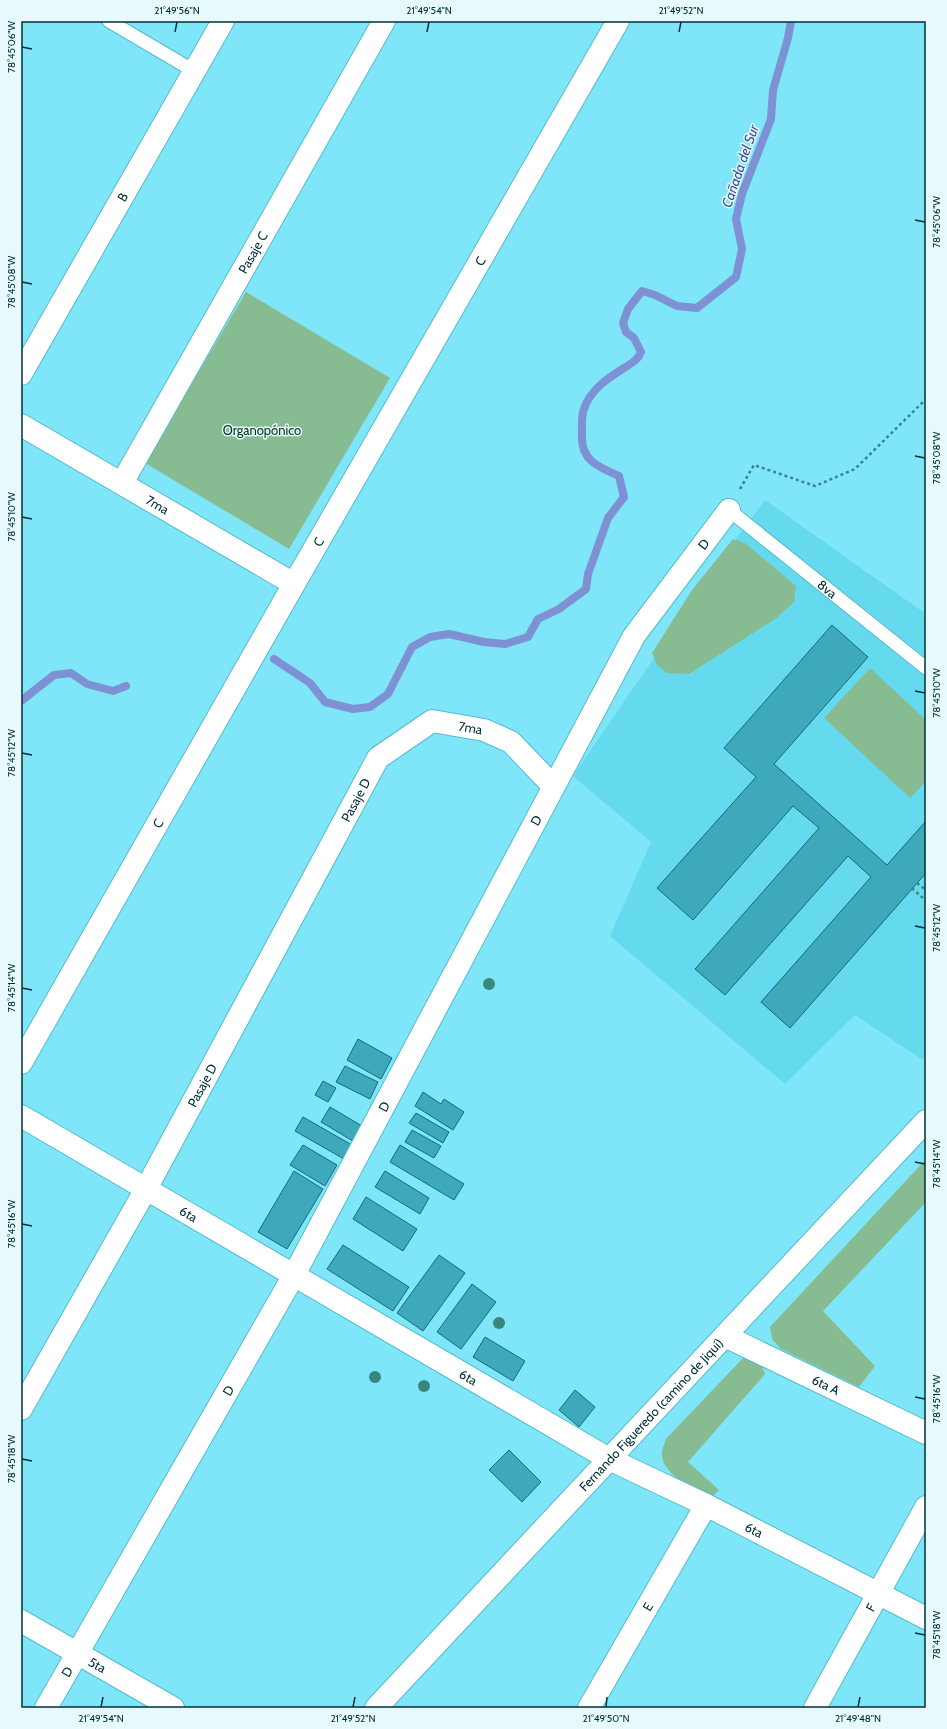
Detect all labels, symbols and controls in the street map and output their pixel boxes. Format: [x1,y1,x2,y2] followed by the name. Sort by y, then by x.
[154,4,200,17] text: 21°49'56"N
[406,4,452,17] text: 21°49'54"N
[658,4,704,17] text: 21°49'52"N
[5,20,18,73] text: 78°45'06"W
[717,122,763,210] water label: Cañada del Sur
[113,189,131,204] street label: B
[930,195,943,248] text: 78°45'06"W
[235,229,271,276] street label: Pasaje C
[471,254,489,268] street label: C
[5,255,18,308] text: 78°45'08"W
[223,422,301,438] park label: Organopónico
[930,431,943,484] text: 78°45'08"W
[5,492,18,542] text: 78°45'10"W
[143,492,173,518] street label: 7ma
[309,534,327,549] street label: C
[694,535,713,553] street label: D
[814,576,841,602] street label: 8va
[930,668,943,718] text: 78°45'10"W
[457,718,484,738] street label: 7ma
[5,729,18,777] text: 78°45'12"W
[337,775,374,824] street label: Pasaje D
[527,812,545,828] street label: D
[149,816,167,831] street label: C
[930,904,943,952] text: 78°45'12"W
[5,963,18,1012] text: 78°45'14"W
[184,1061,220,1110] street label: Pasaje D
[374,1098,393,1114] street label: D
[930,1139,943,1188] text: 78°45'14"W
[5,1199,18,1248] text: 78°45'16"W
[177,1202,201,1226] street label: 6ta
[575,1335,726,1494] street label: Fernando Figueredo (camino de Jiquí)
[457,1366,481,1389] street label: 6ta
[809,1371,842,1398] street label: 6ta A
[930,1374,943,1423] text: 78°45'16"W
[219,1382,237,1398] street label: D
[5,1434,18,1483] text: 78°45'18"W
[742,1518,766,1541] street label: 6ta
[639,1600,656,1614] street label: E
[862,1600,879,1614] street label: F
[930,1610,943,1659] text: 78°45'18"W
[86,1653,110,1676] street label: 5ta
[58,1663,76,1680] street label: D
[78,1712,124,1725] text: 21°49'54"N
[330,1712,376,1725] text: 21°49'52"N
[583,1712,629,1725] text: 21°49'50"N
[835,1712,881,1725] text: 21°49'48"N

